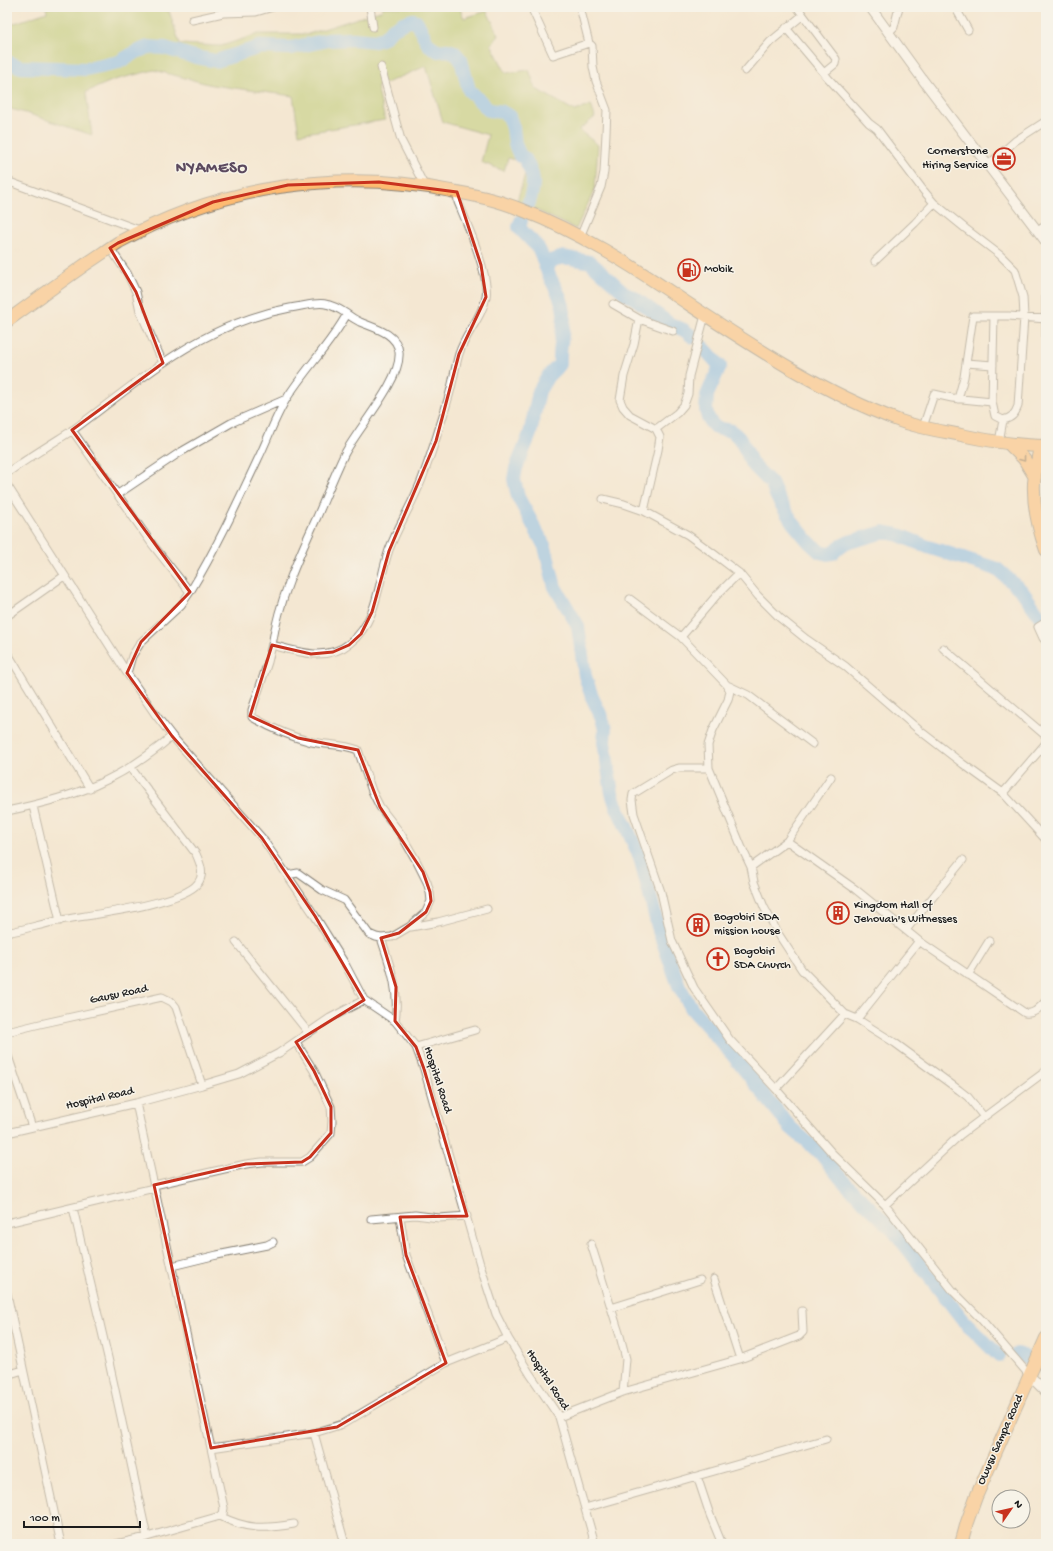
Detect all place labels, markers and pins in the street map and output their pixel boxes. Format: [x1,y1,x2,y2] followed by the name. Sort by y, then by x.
[922,145,989,173] place label: Cornerstone Hiring Service
[991,146,1017,172] office icon: Cornerstone Hiring Service
[676,257,702,283] fuel station icon: Mobik
[704,263,734,277] place label: Mobik
[854,899,958,927] place label: Kingdom Hall of Jehovah's Witnesses
[825,900,851,926] building icon: Kingdom Hall of Jehovah's Witnesses
[713,911,781,939] place label: Bogobiri SDA mission house
[685,912,711,938] building icon: Bogobiri SDA mission house
[733,945,791,973] place label: Bogobiri SDA Church
[705,946,731,972] church icon: Bogobiri SDA Church

